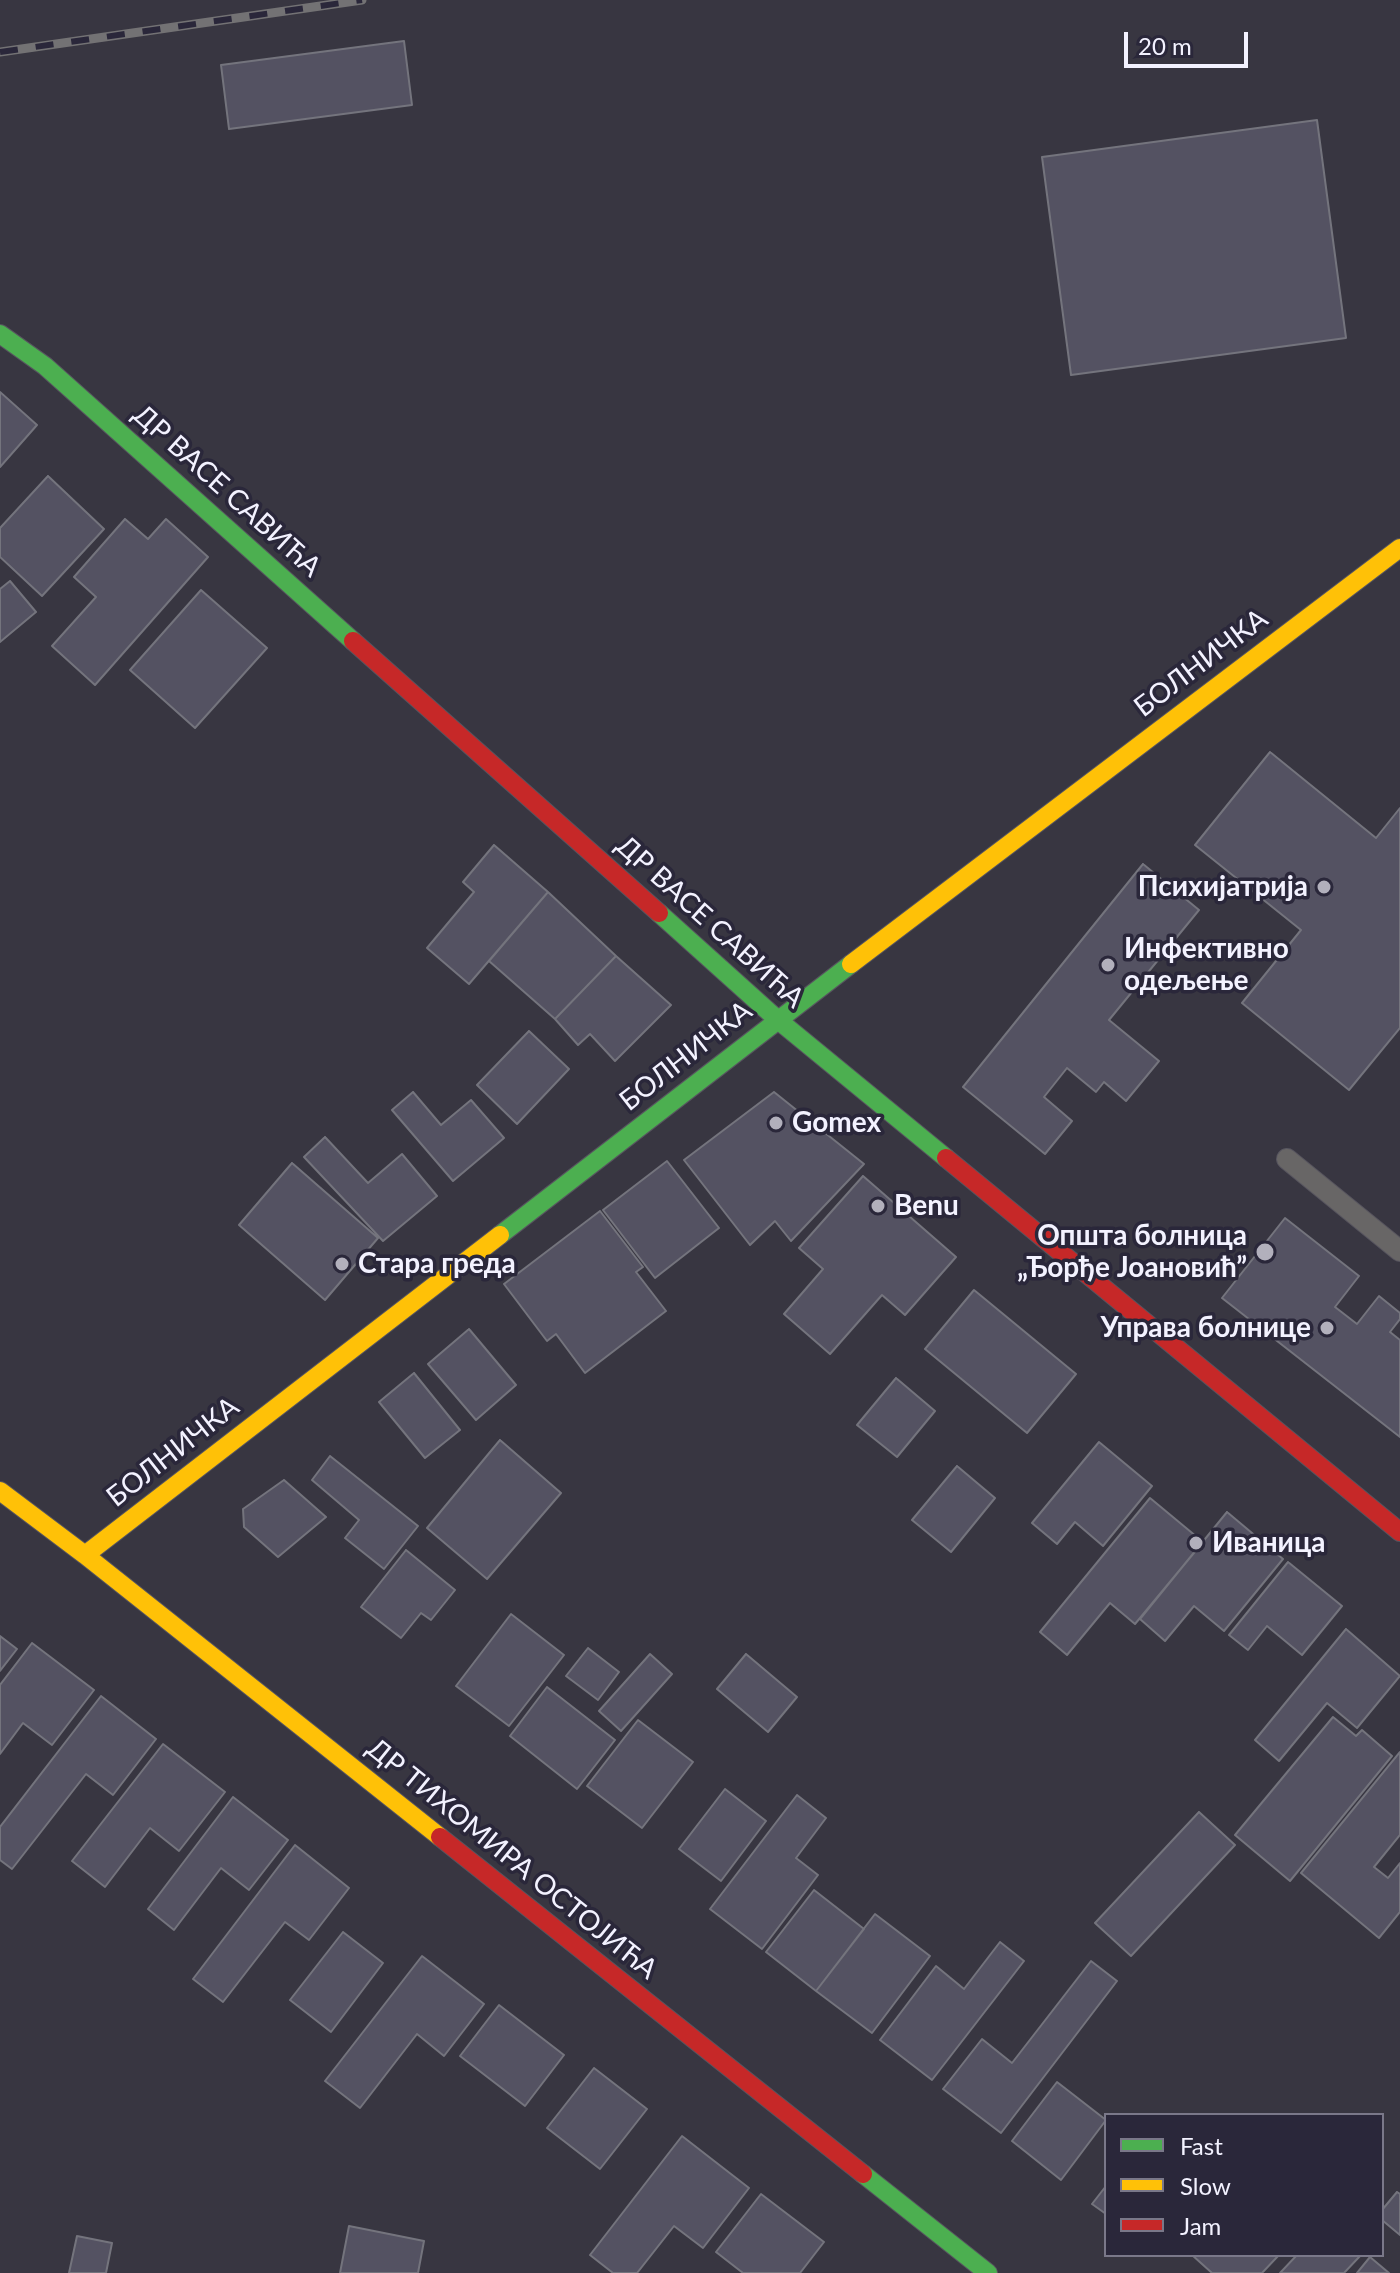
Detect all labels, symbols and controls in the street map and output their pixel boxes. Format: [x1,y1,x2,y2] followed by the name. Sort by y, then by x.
[1128,16,1252,66] scale bar
[1138,31,1192,60] text: 20 m
[126,398,328,584] street label: ДР ВАСЕ САВИЋА
[1128,602,1274,724] street label: БОЛНИЧКА
[609,829,811,1015] street label: ДР ВАСЕ САВИЋА
[1138,870,1308,904] place label: Психијатрија
[1315,878,1333,896] marker: Психијатрија
[1124,932,1289,998] place label: Инфективно одељење
[1099,956,1117,974] marker: Инфективно одељење
[613,994,759,1118] street label: БОЛНИЧКА
[792,1106,881,1140] place label: Gomex
[767,1114,785,1132] marker: Gomex
[894,1189,959,1223] place label: Benu
[869,1197,887,1215] marker: Benu
[1017,1219,1247,1285] place label: Општа болница „Ђорђе Јоановић”
[1254,1241,1276,1263] marker: Општа болница „Ђорђе Јоановић”
[358,1247,516,1281] place label: Стара греда
[333,1255,351,1273] marker: Стара греда
[1100,1311,1311,1345] place label: Управа болнице
[1318,1319,1336,1337] marker: Управа болнице
[100,1390,246,1514] street label: БОЛНИЧКА
[1212,1526,1325,1560] place label: Иваница
[1187,1534,1205,1552] marker: Иваница
[360,1731,664,1987] street label: ДР ТИХОМИРА ОСТОЈИЋА
[1104,2113,1384,2257] legend
[1180,2131,1223,2160] text: Fast
[1180,2171,1231,2200] text: Slow
[1180,2211,1221,2240] text: Jam

